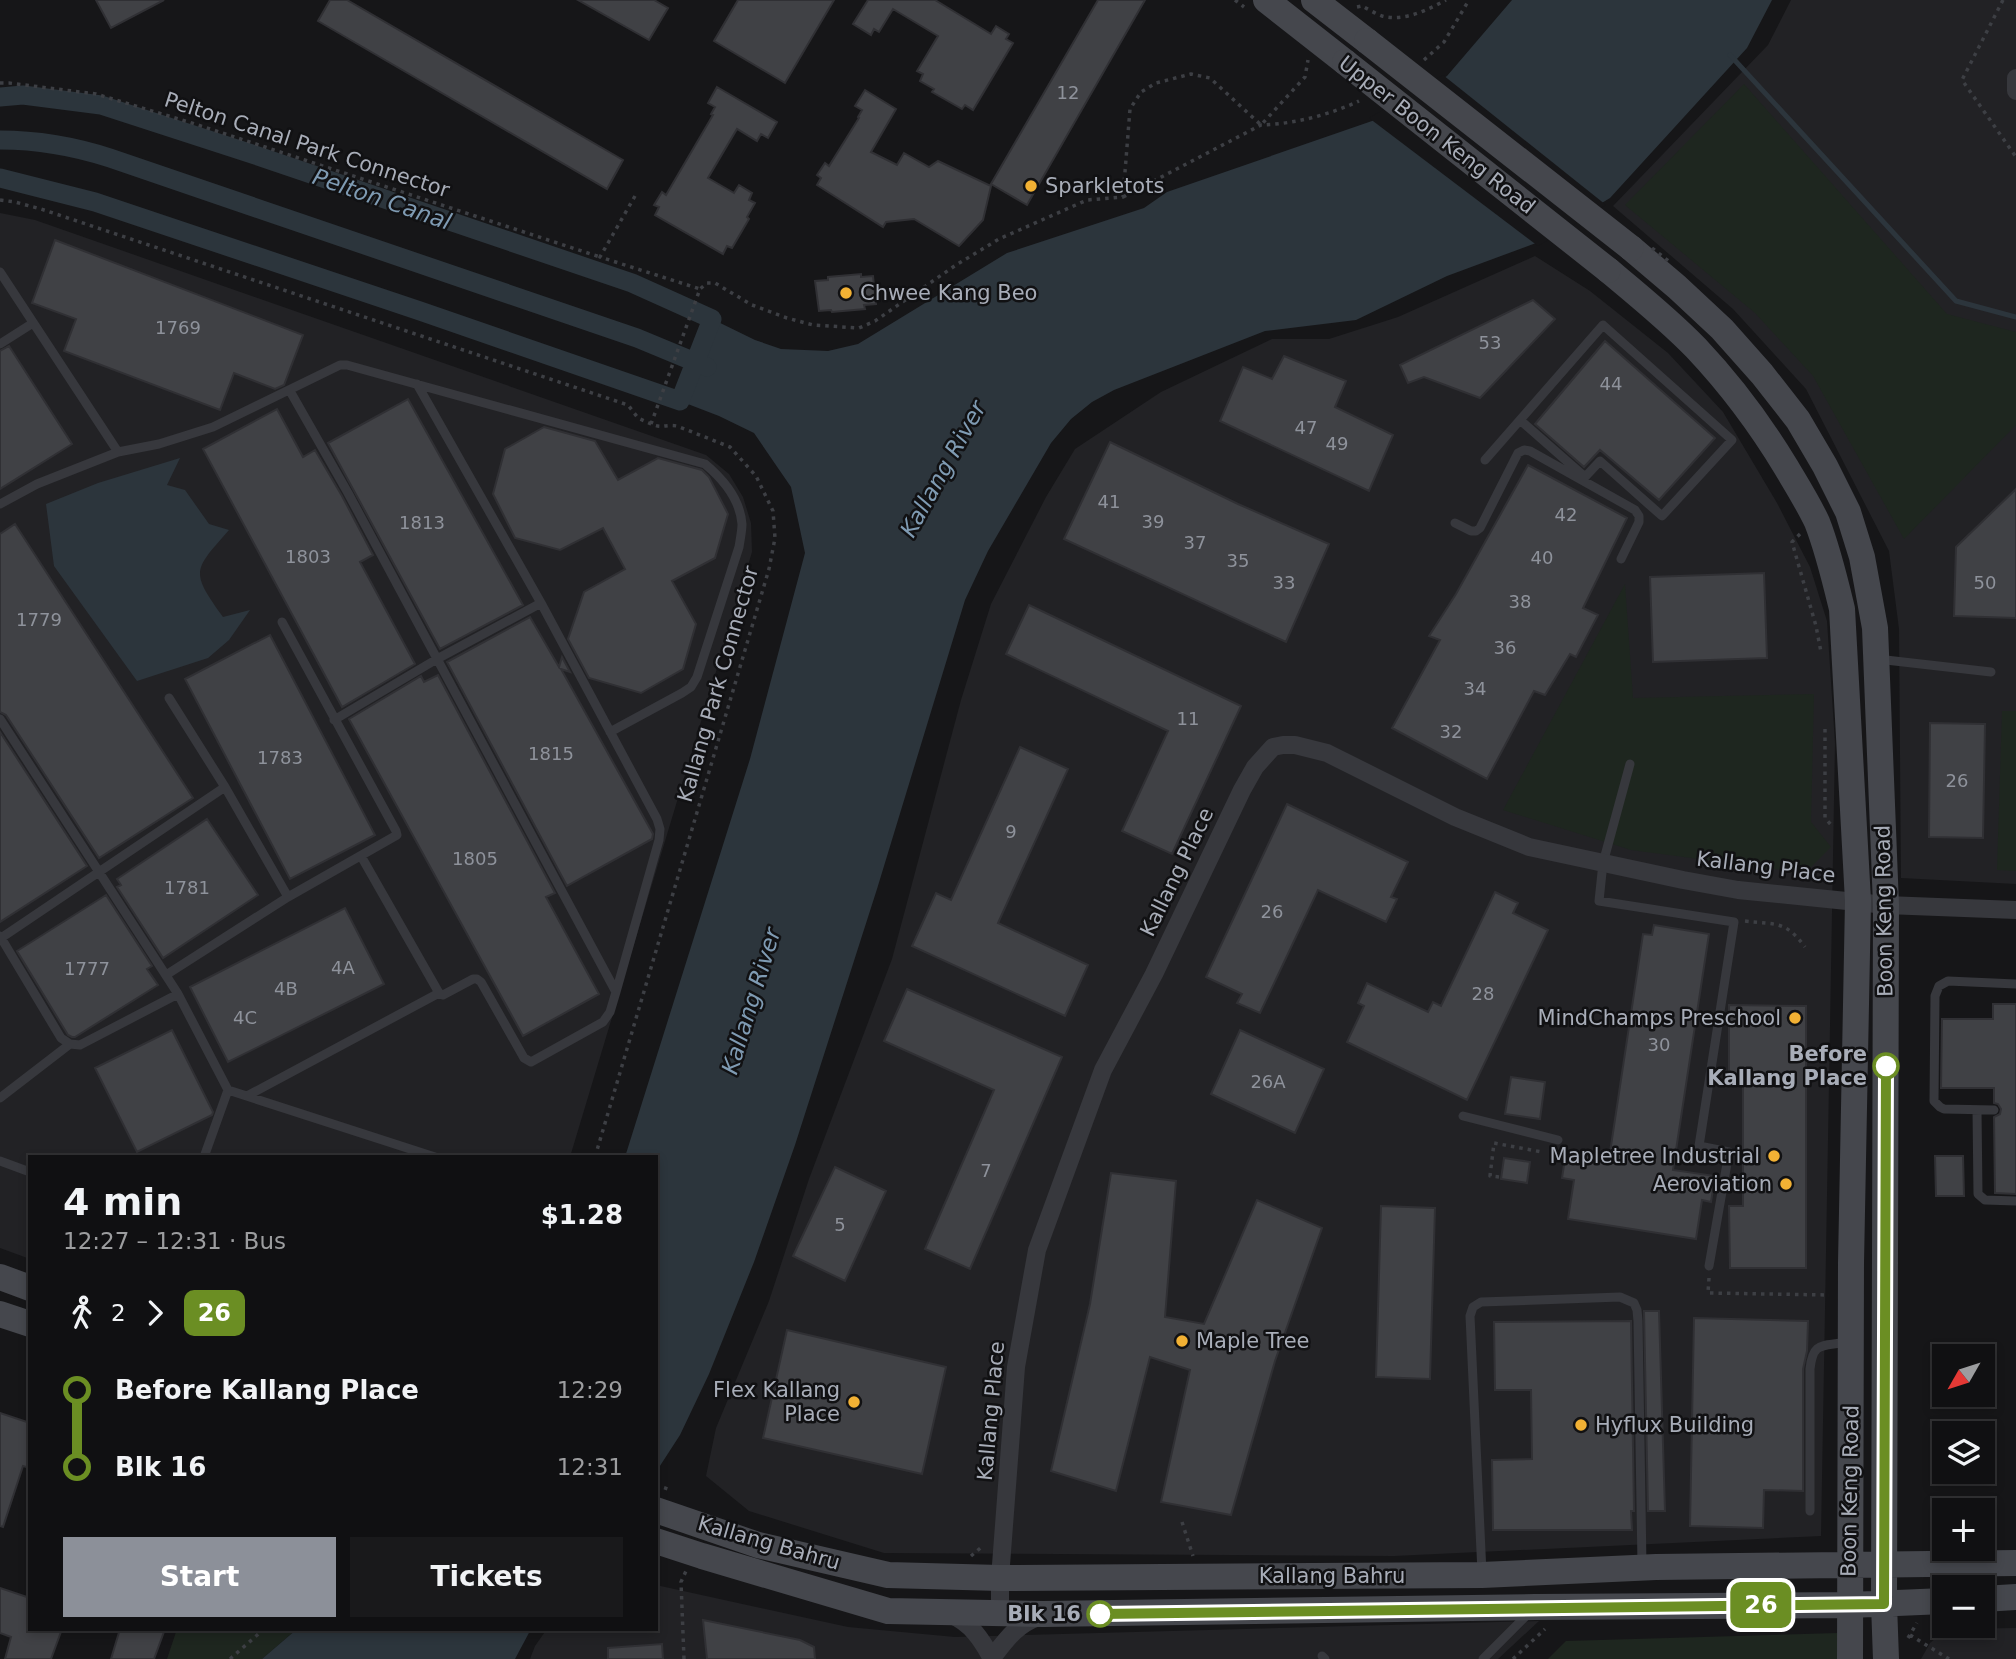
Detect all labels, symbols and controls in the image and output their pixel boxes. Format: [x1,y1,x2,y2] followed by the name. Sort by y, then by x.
[1334,51,1540,219] street label: Upper Boon Keng Road
[1057,82,1079,103] house number: 12
[161,87,453,203] street label: Pelton Canal Park Connector
[309,162,455,236] water label: Pelton Canal
[1045,174,1164,198] place label: Sparkletots
[1023,178,1039,194] marker: Sparkletots
[860,281,1037,305] place label: Chwee Kang Beo
[838,285,854,301] marker: Chwee Kang Beo
[155,317,201,338] house number: 1769
[1479,332,1501,353] house number: 53
[1600,373,1622,394] house number: 44
[895,395,992,541] water label: Kallang River
[1295,417,1317,438] house number: 47
[1326,433,1348,454] house number: 49
[1098,491,1120,512] house number: 41
[1555,504,1577,525] house number: 42
[1142,511,1164,532] house number: 39
[399,512,445,533] house number: 1813
[1184,532,1206,553] house number: 37
[285,546,331,567] house number: 1803
[1531,547,1553,568] house number: 40
[1227,550,1249,571] house number: 35
[673,563,763,805] street label: Kallang Park Connector
[1273,572,1295,593] house number: 33
[1974,572,1996,593] house number: 50
[1509,591,1531,612] house number: 38
[16,609,62,630] house number: 1779
[1494,637,1516,658] house number: 36
[1464,678,1486,699] house number: 34
[1177,708,1199,729] house number: 11
[1440,721,1462,742] house number: 32
[528,743,574,764] house number: 1815
[257,747,303,768] house number: 1783
[1946,770,1968,791] house number: 26
[1136,804,1218,940] street label: Kallang Place
[1005,821,1017,842] house number: 9
[1871,825,1897,997] street label: Boon Keng Road
[1695,847,1837,887] street label: Kallang Place
[452,848,498,869] house number: 1805
[164,877,210,898] house number: 1781
[1261,901,1283,922] house number: 26
[716,923,786,1077] water label: Kallang River
[331,957,356,978] house number: 4A
[64,958,110,979] house number: 1777
[274,978,298,999] house number: 4B
[1472,983,1494,1004] house number: 28
[1537,1006,1781,1030] place label: MindChamps Preschool
[233,1007,257,1028] house number: 4C
[1787,1010,1803,1026] marker: MindChamps Preschool
[1648,1034,1670,1055] house number: 30
[1707,1042,1867,1090] place label: Before Kallang Place
[1873,1053,1899,1079] marker: Before Kallang Place
[1250,1071,1286,1092] house number: 26A
[1550,1144,1760,1168] place label: Mapletree Industrial
[1766,1148,1782,1164] marker: Mapletree Industrial
[980,1160,992,1181] house number: 7
[1653,1172,1772,1196] place label: Aeroviation
[1778,1176,1794,1192] marker: Aeroviation
[63,1180,182,1224] text: 4 min
[541,1200,623,1230] text: $1.28
[834,1214,846,1235] house number: 5
[63,1228,286,1254] text: 12:27 – 12:31 · Bus
[63,1294,101,1332] icon: walk
[136,1294,174,1332] icon: forward
[198,1299,231,1327] text: 26
[111,1300,126,1326] text: 2
[1196,1329,1310,1353] place label: Maple Tree
[1174,1333,1190,1349] marker: Maple Tree
[973,1340,1009,1482] street label: Kallang Place
[1932,1344,1995,1407] north arrow
[1932,1344,1995,1638] map controls
[115,1375,419,1405] text: Before Kallang Place
[557,1377,623,1403] text: 12:29
[713,1378,840,1426] place label: Flex Kallang Place
[846,1394,862,1410] marker: Flex Kallang Place
[1837,1405,1863,1577] street label: Boon Keng Road
[1595,1413,1754,1437] place label: Hyflux Building
[1573,1417,1589,1433] marker: Hyflux Building
[1932,1421,1995,1484] button: layers
[115,1452,206,1482] text: Blk 16
[557,1454,623,1480] text: 12:31
[1932,1498,1995,1561] button: +
[695,1511,843,1575] street label: Kallang Bahru
[63,1537,336,1617] button: Start
[350,1537,623,1617] button: Tickets
[1259,1564,1405,1588] street label: Kallang Bahru
[1932,1575,1995,1638] button: −
[1730,1582,1792,1628] line badge: 26
[1744,1591,1778,1619] text: 26
[1087,1601,1113,1627] marker: Blk 16
[1007,1602,1081,1626] place label: Blk 16

